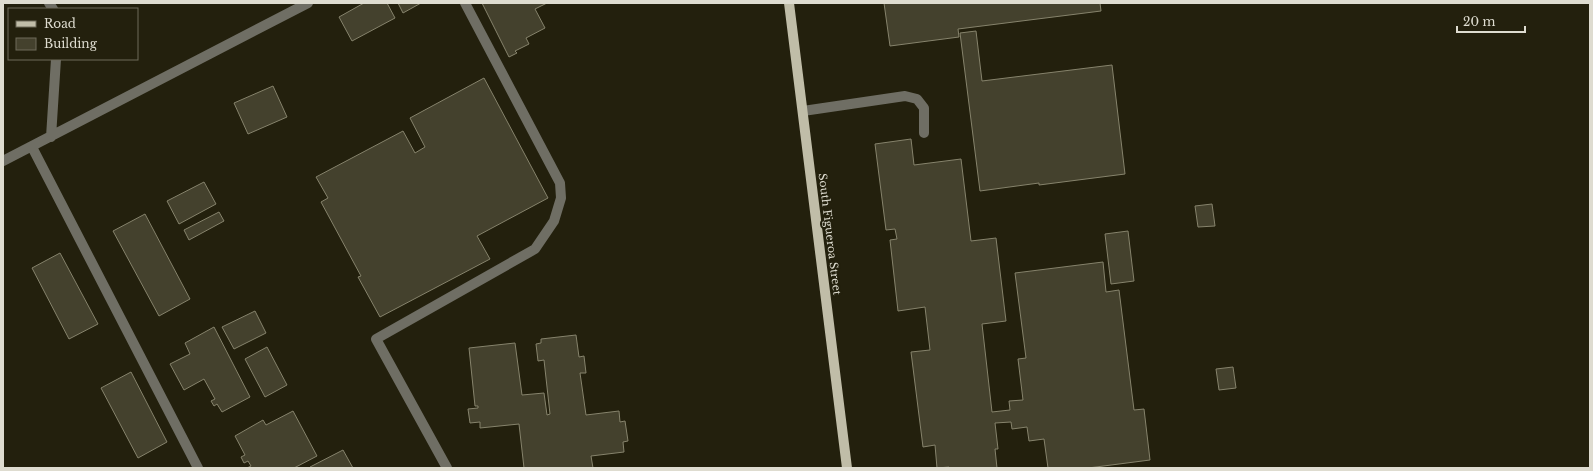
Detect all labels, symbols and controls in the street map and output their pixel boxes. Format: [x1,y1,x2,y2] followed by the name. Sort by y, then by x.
[8,8,138,60] legend
[1457,8,1525,34] scale bar
[1463,14,1495,29] text: 20 m
[44,16,76,31] text: Road
[44,36,98,51] text: Building
[816,172,845,296] street label: South Figueroa Street

